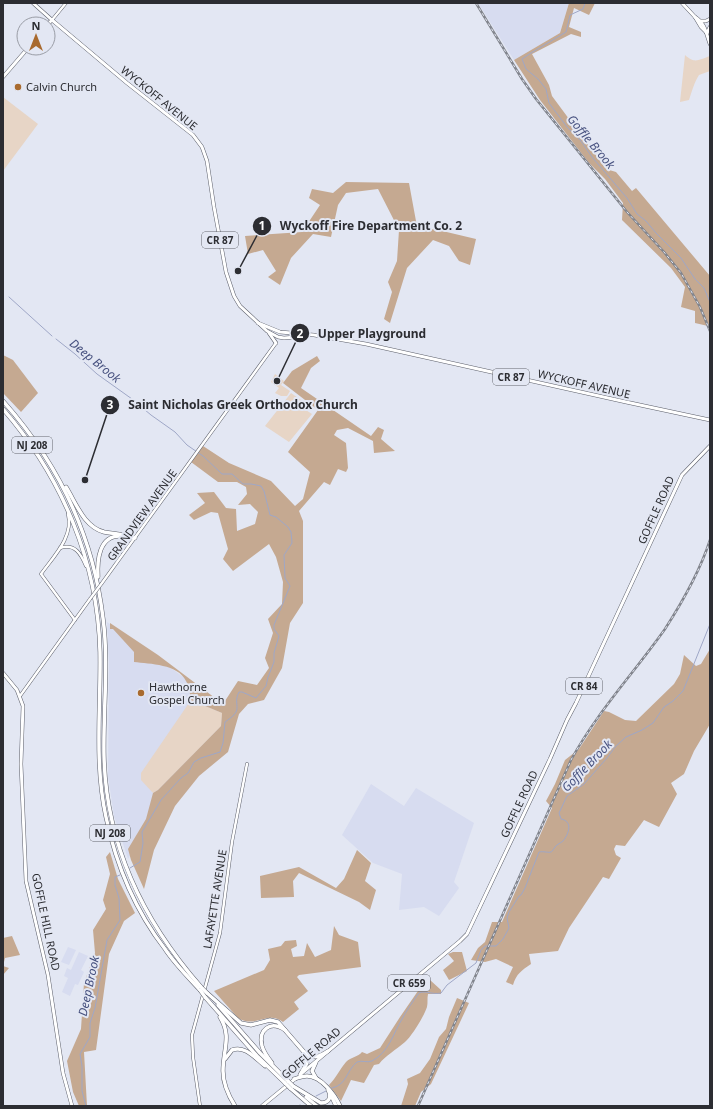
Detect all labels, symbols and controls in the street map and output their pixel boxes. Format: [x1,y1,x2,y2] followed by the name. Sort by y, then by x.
[16,16,56,56] north arrow
[32,18,40,33] text: N
[118,62,201,133] street label: WYCKOFF AVENUE
[26,79,97,94] place label: Calvin Church
[13,82,23,92] marker: Calvin Church
[564,111,620,173] water label: Goffle Brook
[252,214,471,238] callout: Wyckoff Fire Department Co. 2
[259,217,265,234] text: 1
[280,217,462,234] text: Wyckoff Fire Department Co. 2
[202,232,238,248] road number: CR 87
[290,321,435,345] callout: Upper Playground
[297,325,304,342] text: 2
[318,325,426,342] text: Upper Playground
[66,335,125,387] water label: Deep Brook
[536,366,632,401] street label: WYCKOFF AVENUE
[493,369,529,385] road number: CR 87
[100,393,366,417] callout: Saint Nicholas Greek Orthodox Church
[107,396,114,413] text: 3
[128,396,358,413] text: Saint Nicholas Greek Orthodox Church
[12,437,52,453] road number: NJ 208
[103,466,180,563] street label: GRANDVIEW AVENUE
[634,473,677,546] street label: GOFFLE ROAD
[566,678,602,694] road number: CR 84
[149,679,225,707] place label: Hawthorne Gospel Church
[136,688,146,698] marker: Hawthorne Gospel Church
[558,735,616,795] water label: Goffle Brook
[496,768,541,840] street label: GOFFLE ROAD
[90,825,130,841] road number: NJ 208
[199,848,230,950] street label: LAFAYETTE AVENUE
[29,872,64,972] street label: GOFFLE HILL ROAD
[74,953,103,1018] water label: Deep Brook
[388,975,430,991] road number: CR 659
[278,1023,343,1082] street label: GOFFLE ROAD

